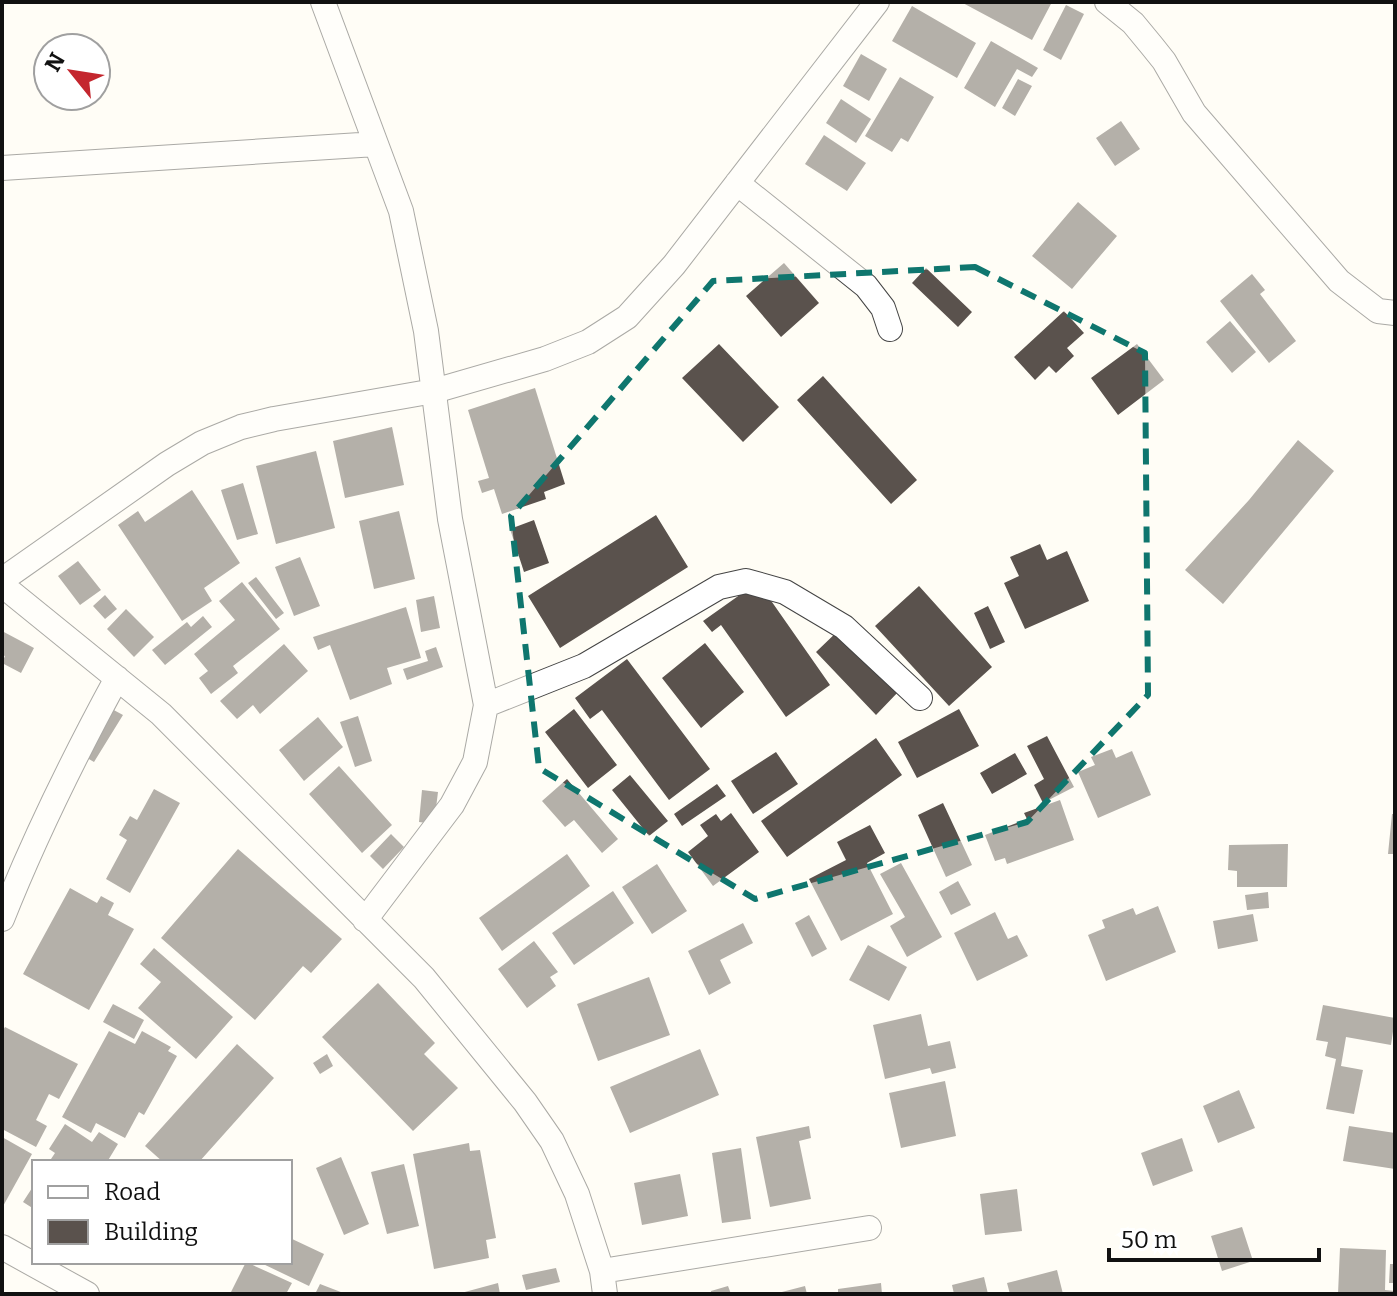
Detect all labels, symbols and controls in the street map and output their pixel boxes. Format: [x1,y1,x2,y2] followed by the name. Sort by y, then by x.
[32,32,112,112] north arrow
[39,48,71,76] text: N
[32,1160,292,1264] legend
[104,1178,160,1206] text: Road
[1109,1212,1319,1262] scale bar
[104,1218,198,1246] text: Building
[1121,1226,1177,1254] text: 50 m

